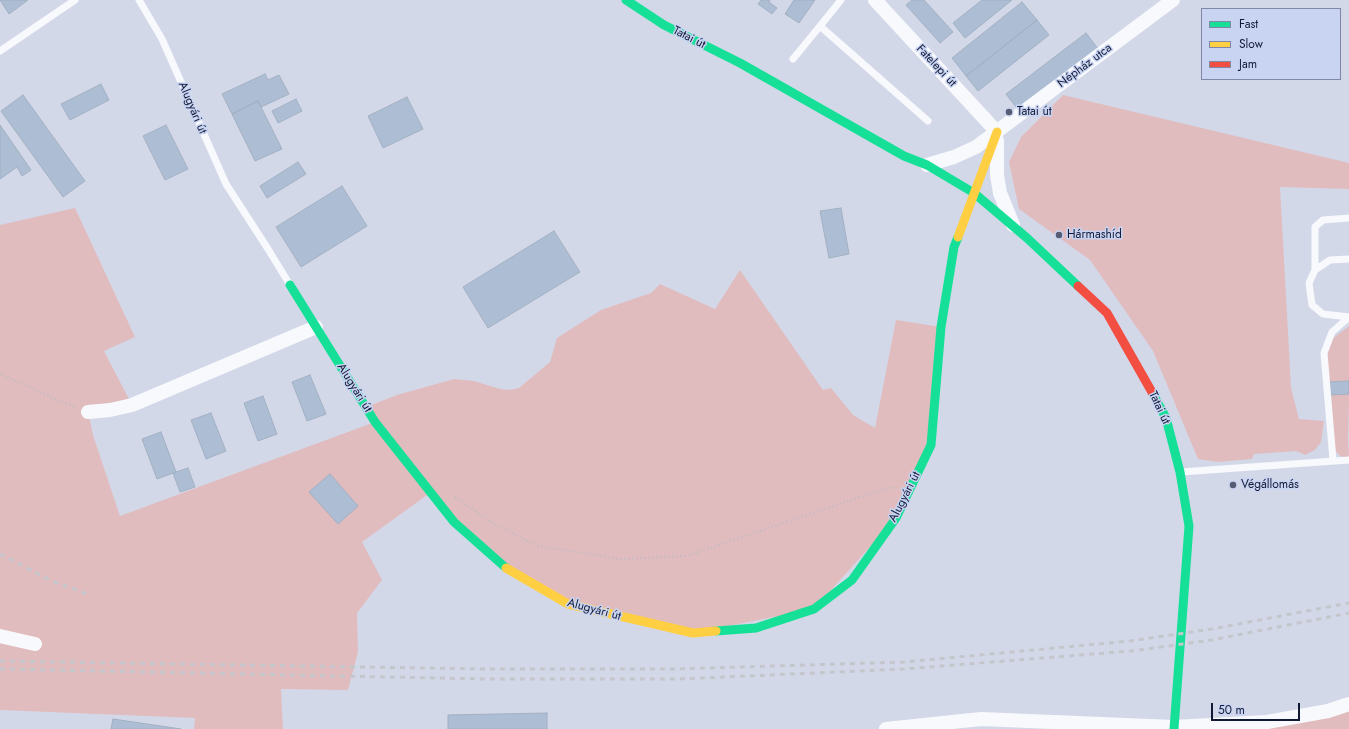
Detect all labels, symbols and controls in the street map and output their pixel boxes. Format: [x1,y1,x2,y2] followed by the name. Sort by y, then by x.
[1201,8,1341,80] legend
[1239,15,1258,33] text: Fast
[670,24,708,52] street label: Tatai út
[1239,35,1263,53] text: Slow
[1055,41,1115,91] street label: Népház utca
[913,42,959,90] street label: Fatelepi út
[1239,55,1257,73] text: Jam
[175,80,209,136] street label: Alugyári út
[1017,105,1052,119] place label: Tatai út
[1004,107,1014,117] marker: Tatai út
[1067,228,1122,242] place label: Hármashíd
[1054,230,1064,240] marker: Hármashíd
[333,361,375,415] street label: Alugyári út
[1145,389,1173,427] street label: Tatai út
[886,469,924,525] street label: Alugyári út
[1241,478,1299,492] place label: Végállomás
[1228,480,1238,490] marker: Végállomás
[566,596,622,624] street label: Alugyári út
[1213,695,1302,721] scale bar
[1218,701,1245,719] text: 50 m

